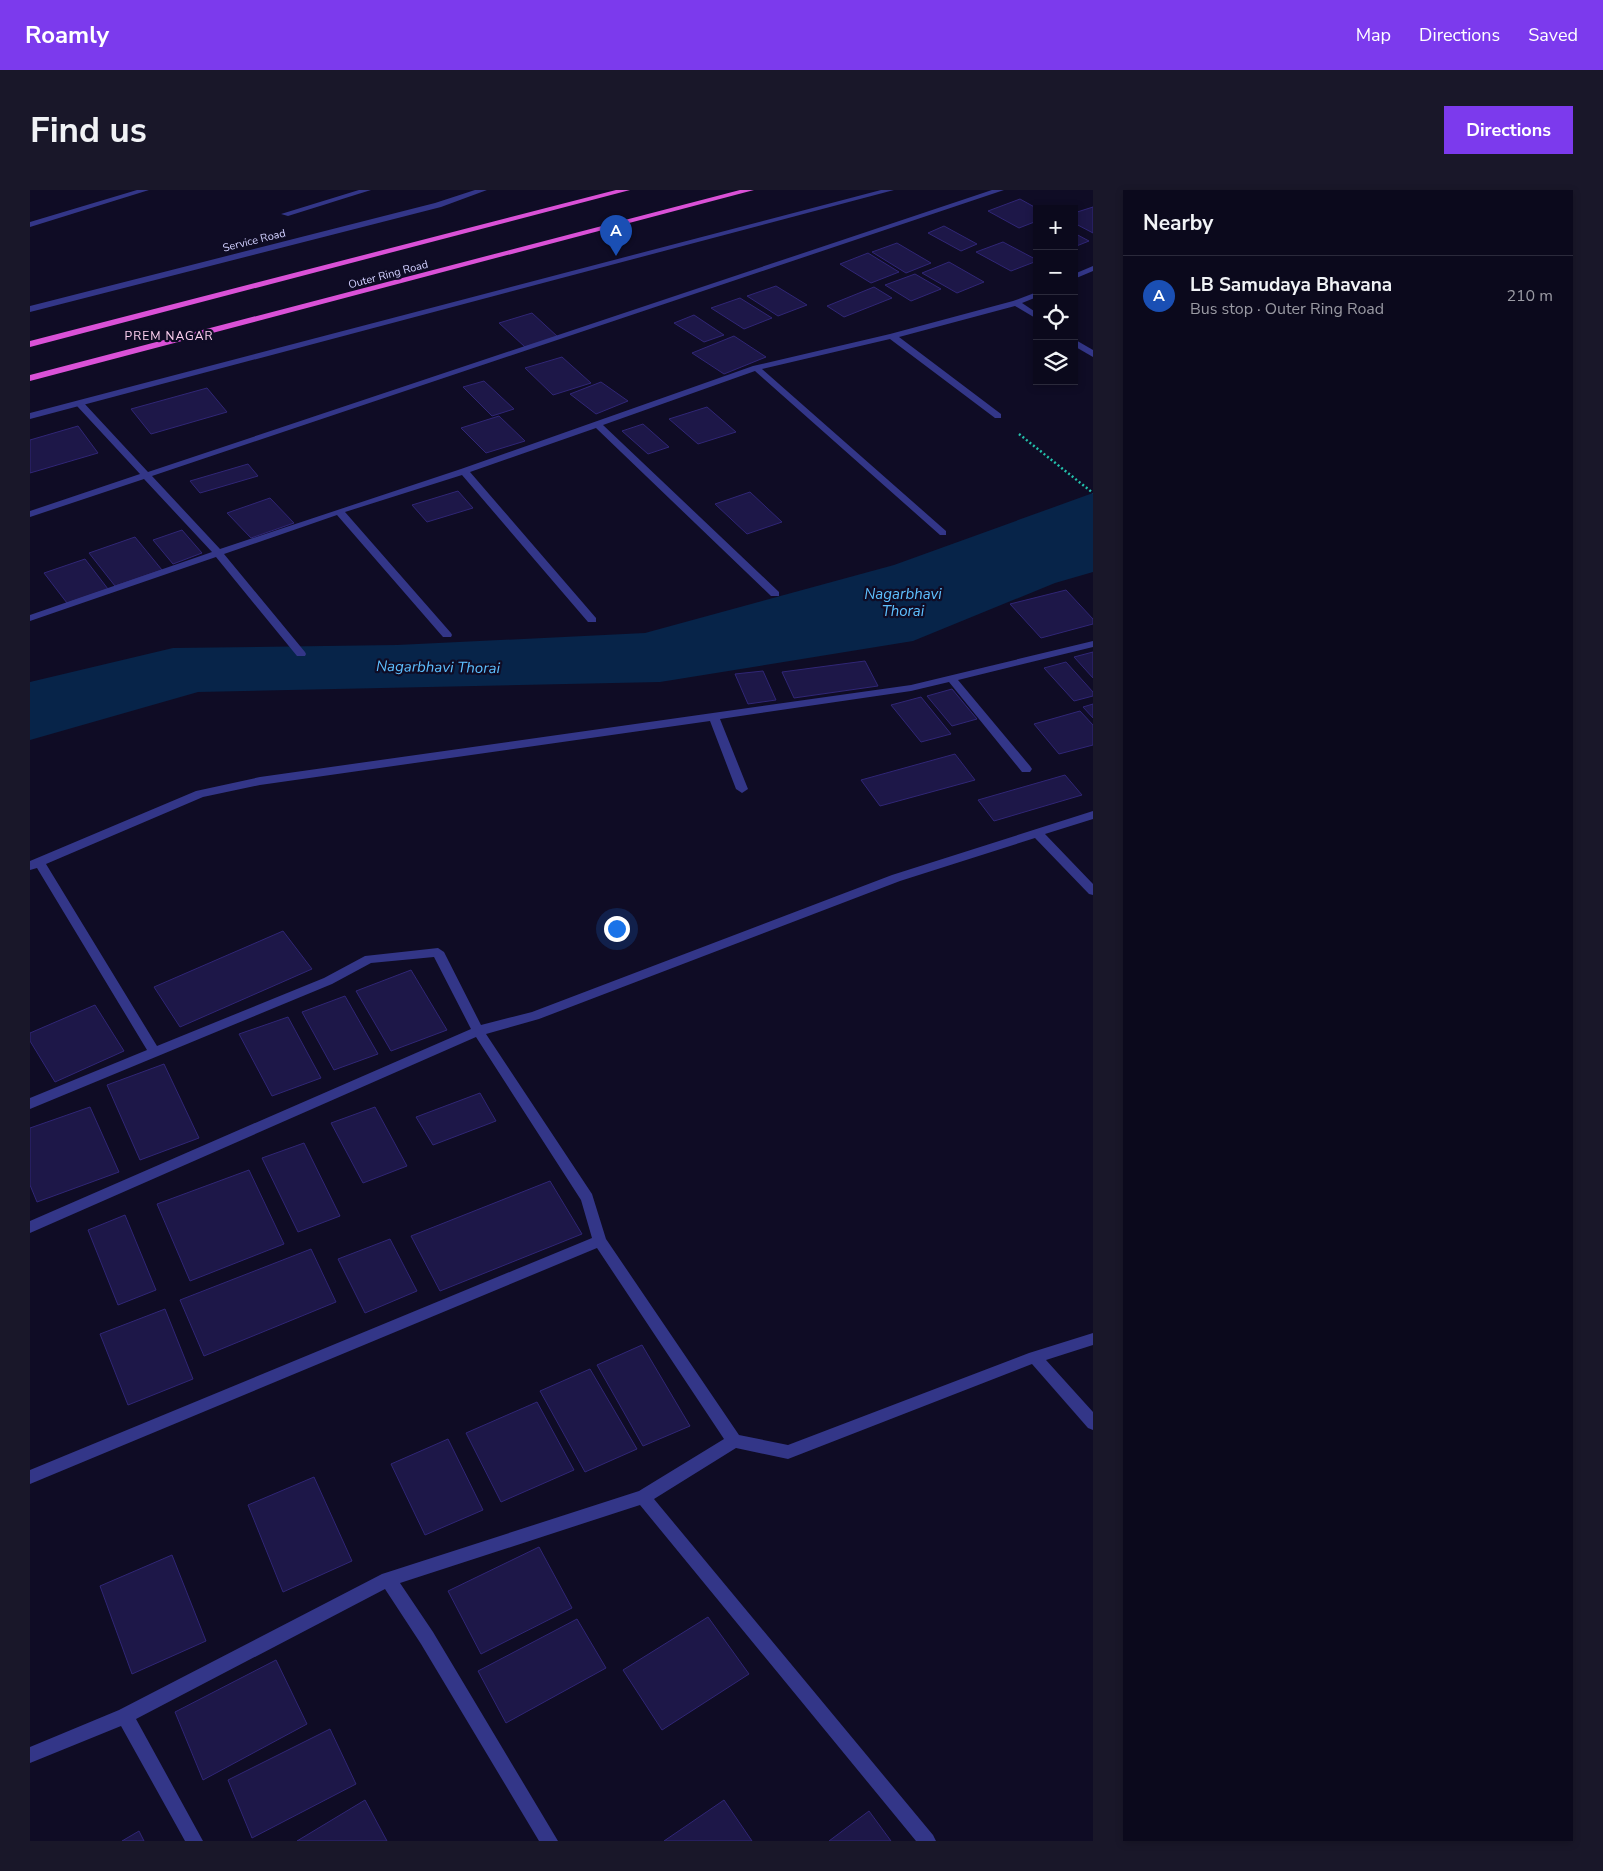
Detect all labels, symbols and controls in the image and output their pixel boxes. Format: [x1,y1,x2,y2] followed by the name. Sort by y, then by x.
[25,19,109,51] text: Roamly
[1356,23,1391,47] text: Map
[1419,23,1500,47] text: Directions
[1528,23,1578,47] text: Saved
[1444,106,1573,154] button: Directions
[30,107,147,154] text: Find us
[1033,205,1078,385] map controls
[1033,205,1078,250] button: +
[1143,209,1213,237] text: Nearby
[600,215,632,256] pin: A
[221,225,287,256] street label: Service Road
[1033,250,1078,295] button: −
[347,257,430,292] street label: Outer Ring Road
[1190,272,1392,298] text: LB Samudaya Bhavana
[1153,285,1165,307] text: A
[1506,285,1553,307] text: 210 m
[1033,295,1078,340] button: locate
[1190,298,1384,320] text: Bus stop · Outer Ring Road
[125,328,213,344] district label: PREM NAGAR
[1033,340,1078,385] button: layers
[864,584,942,621] water label: Nagarbhavi Thorai
[376,656,501,678] water label: Nagarbhavi Thorai
[604,916,630,942] your location

